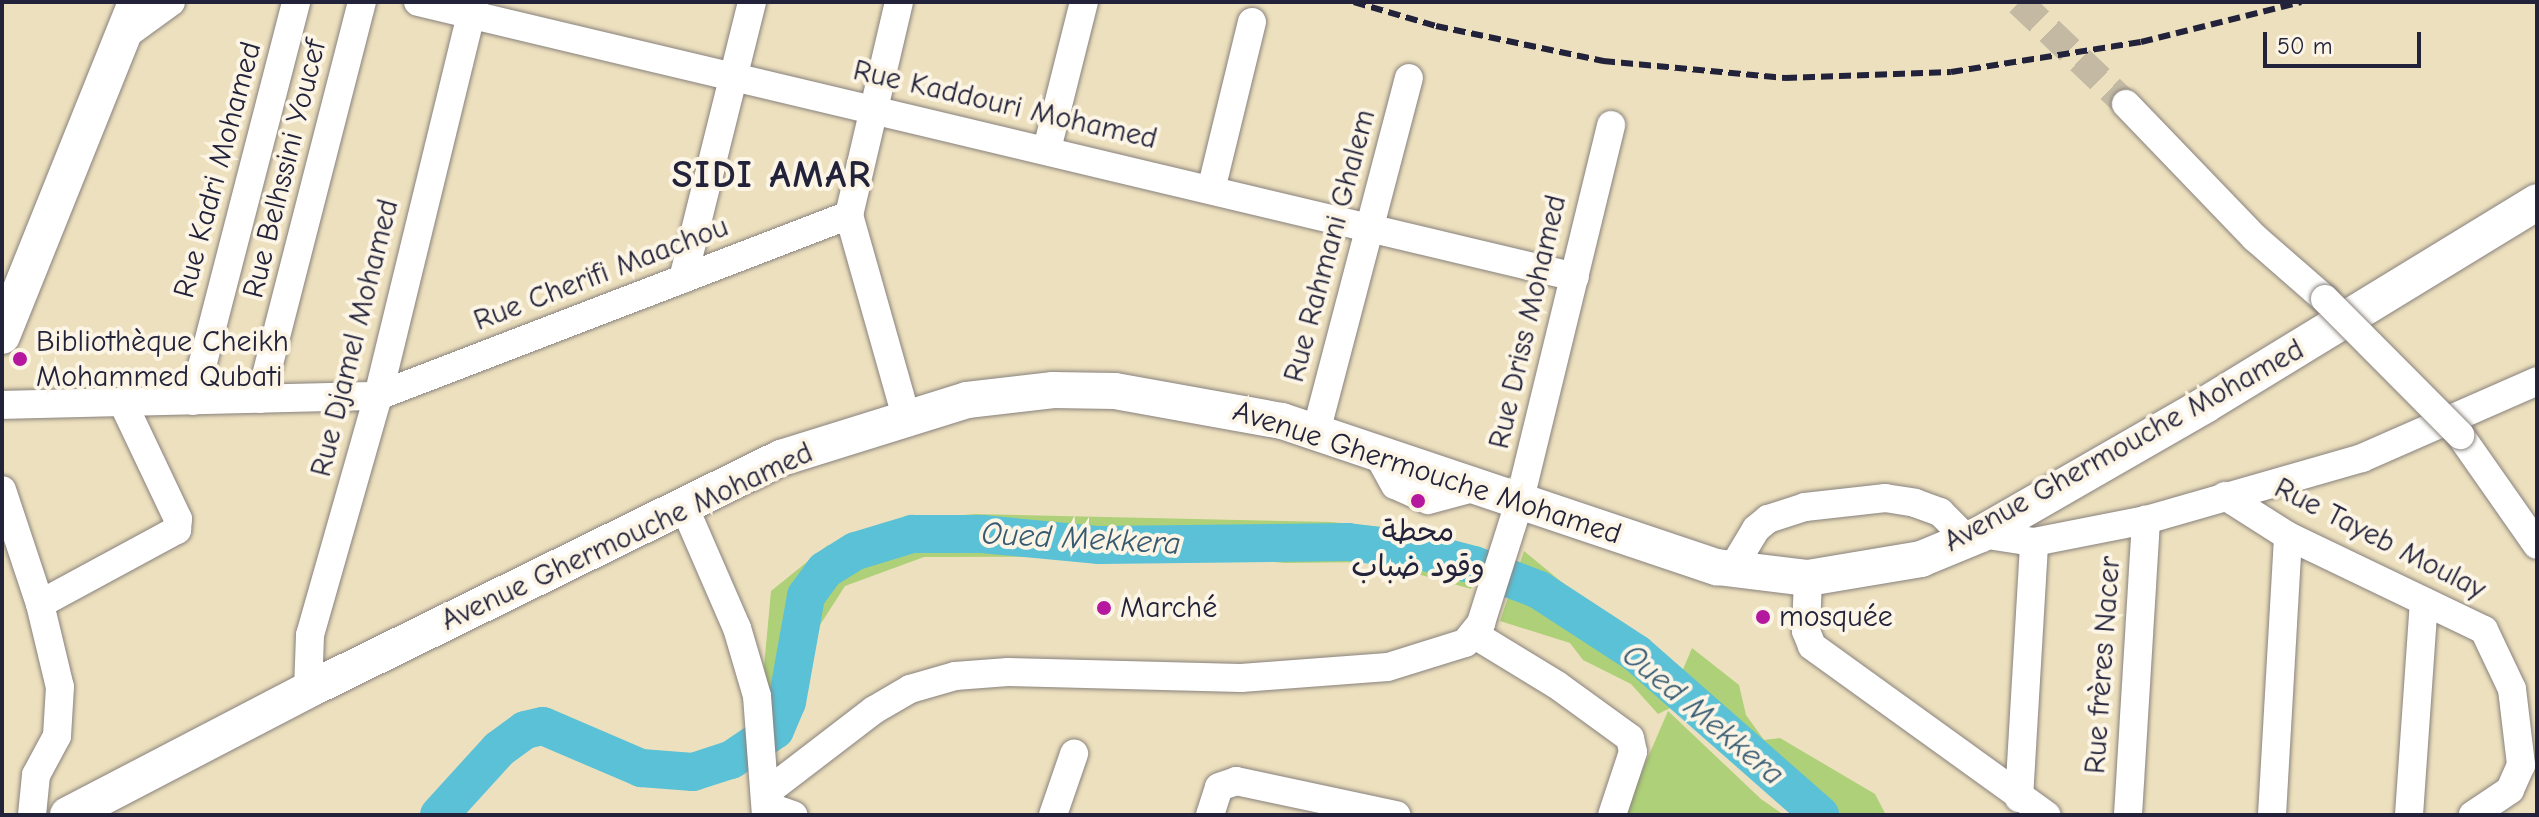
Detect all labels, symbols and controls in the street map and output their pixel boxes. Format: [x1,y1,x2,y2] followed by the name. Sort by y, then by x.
[2267,16,2425,66] scale bar
[2277,32,2333,60] text: 50 m
[236,36,334,302] street label: Rue Belhssini Youcef
[167,38,269,302] street label: Rue Kadri Mohamed
[850,53,1160,157] street label: Rue Kaddouri Mohamed
[1276,106,1384,386] street label: Rue Rahmani Ghalem
[672,153,872,199] district label: SIDI AMAR
[1481,192,1575,452] street label: Rue Driss Mohamed
[303,196,407,480] street label: Rue Djamel Mohamed
[469,209,733,339] street label: Rue Cherifi Maachou
[36,324,289,394] place label: Bibliothèque Cheikh Mohammed Qubati
[1938,332,2310,560] street label: Avenue Ghermouche Mohamed
[11,350,29,368] marker: Bibliothèque Cheikh Mohammed Qubati
[1228,393,1626,553] street label: Avenue Ghermouche Mohamed
[436,435,818,639] street label: Avenue Ghermouche Mohamed
[2268,470,2492,608] street label: Rue Tayeb Moulay
[1409,492,1427,510] marker: محطة وقود ضباب
[1351,514,1485,584] place label: محطة وقود ضباب
[980,515,1182,563] water label: Oued Mekkera
[2077,555,2129,775] street label: Rue frères Nacer
[1120,590,1217,626] place label: Marché
[1095,599,1113,617] marker: Marché
[1779,599,1893,635] place label: mosquée
[1754,608,1772,626] marker: mosquée
[1614,636,1792,794] water label: Oued Mekkera

